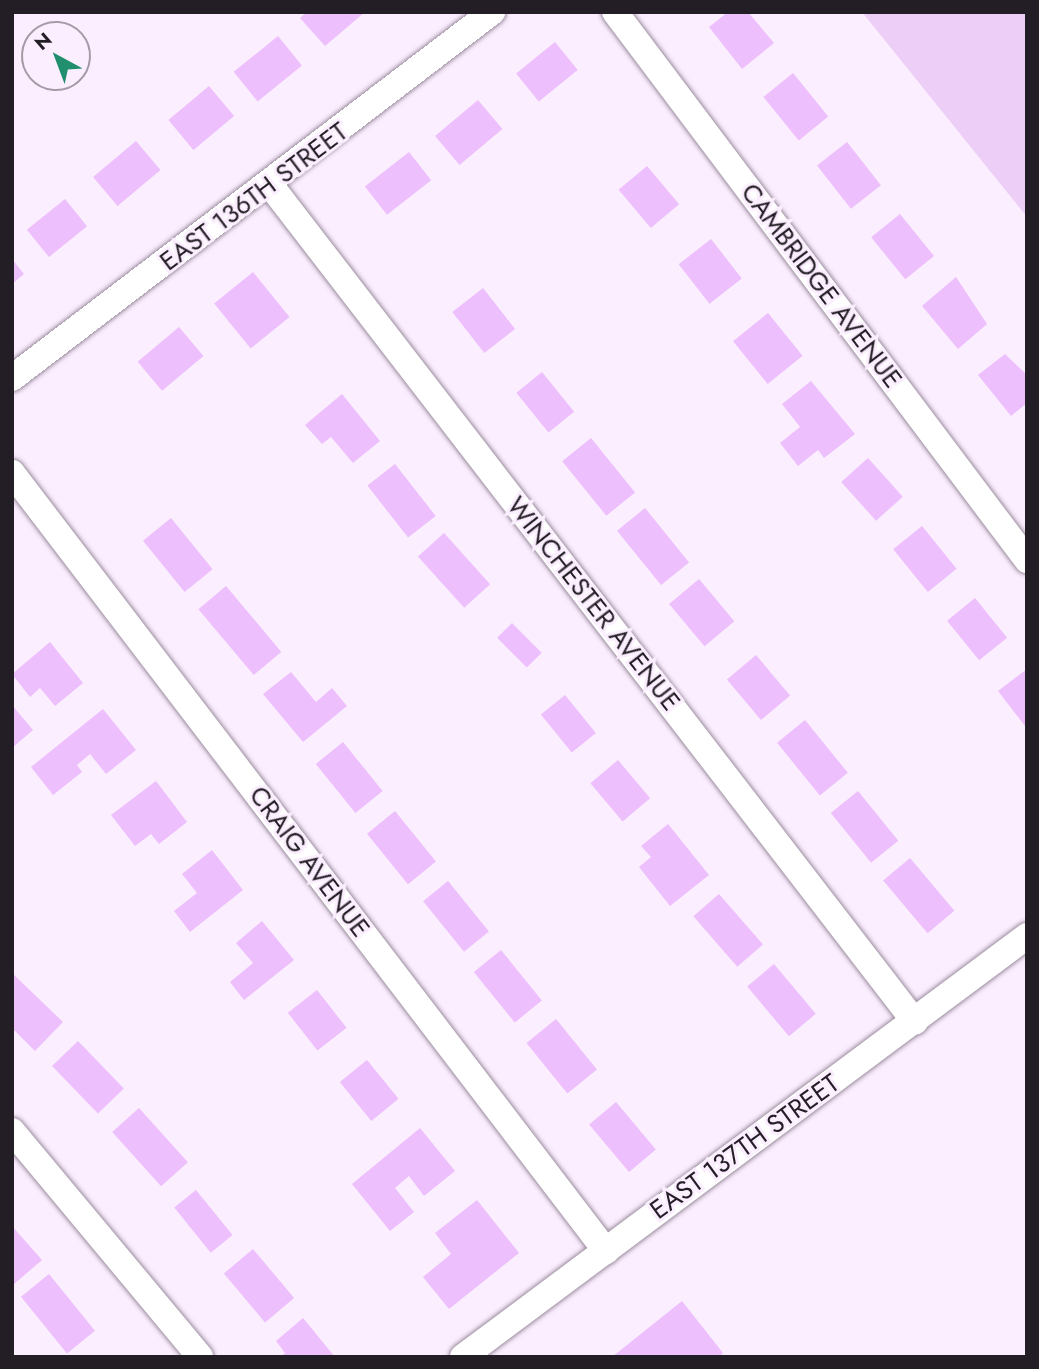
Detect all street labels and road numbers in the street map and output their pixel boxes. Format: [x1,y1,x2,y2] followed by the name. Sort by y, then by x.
[154,116,354,278] street label: EAST 136TH STREET
[734,178,908,394] street label: CAMBRIDGE AVENUE
[500,491,686,717] street label: WINCHESTER AVENUE
[242,780,376,944] street label: CRAIG AVENUE
[644,1068,846,1226] street label: EAST 137TH STREET

